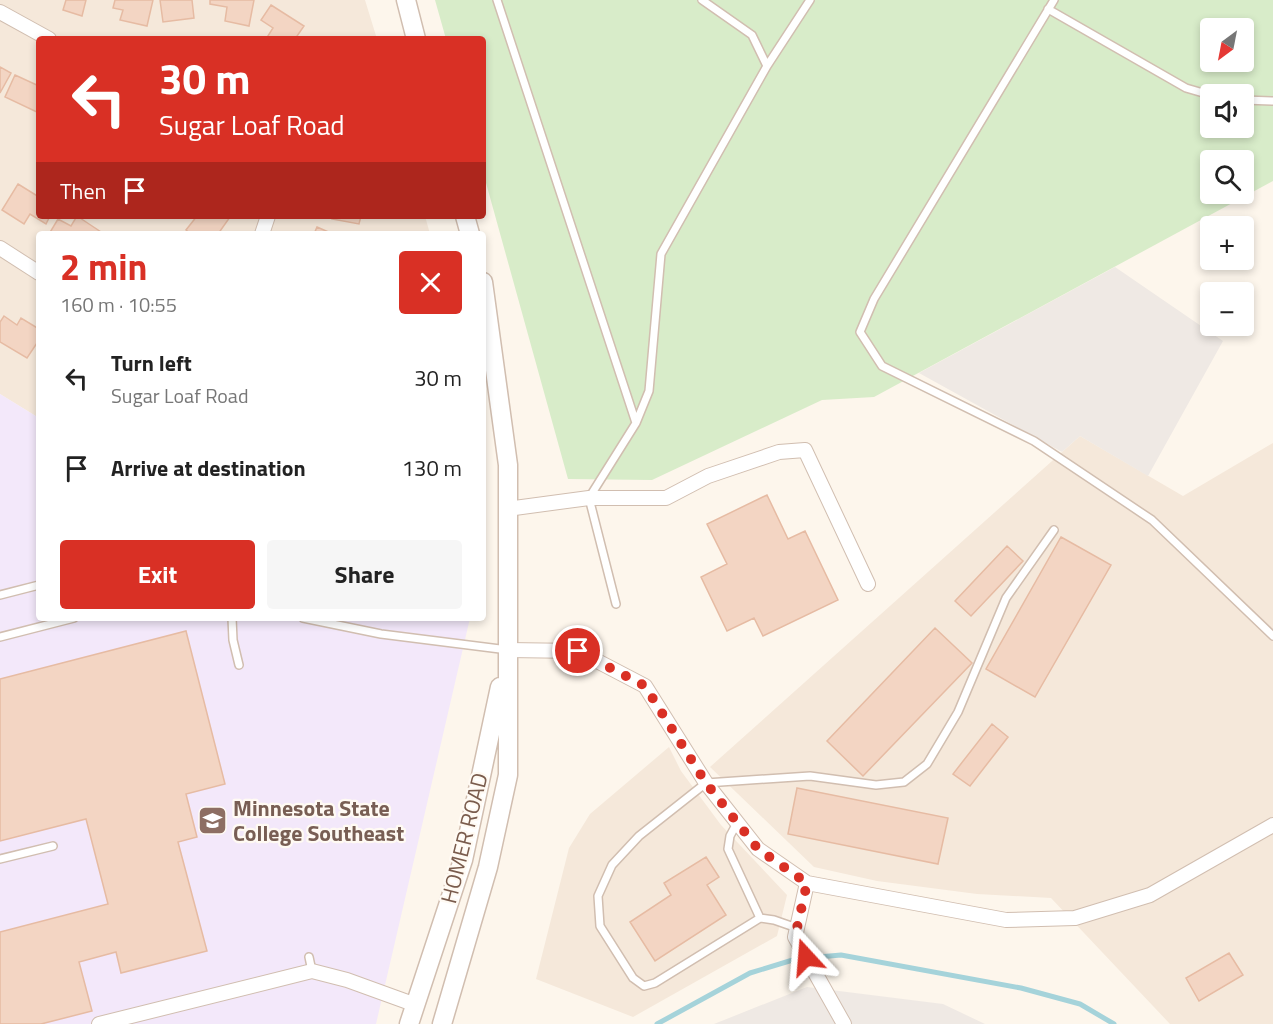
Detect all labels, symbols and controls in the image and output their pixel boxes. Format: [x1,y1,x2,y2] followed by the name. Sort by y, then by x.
[1200,18,1254,72] north arrow
[1200,18,1254,336] map controls
[159,46,251,110] text: 30 m
[60,60,138,138] icon: left
[1200,84,1254,138] button: sound
[159,104,345,145] text: Sugar Loaf Road
[1200,150,1254,204] button: search
[60,174,106,208] text: Then
[118,174,151,207] icon: arrive
[1200,216,1254,270] button: +
[60,239,147,294] text: 2 min
[399,251,462,314] button: close
[1200,282,1254,336] button: −
[60,289,177,320] text: 160 m · 10:55
[111,346,192,380] text: Turn left
[414,361,462,395] text: 30 m
[60,362,93,395] icon: left
[111,380,248,411] text: Sugar Loaf Road
[111,451,306,485] text: Arrive at destination
[402,451,462,485] text: 130 m
[60,452,93,485] icon: arrive
[60,540,255,609] button: Exit
[267,540,462,609] button: Share
[552,625,603,676] pin
[561,634,594,667] icon: arrive
[431,769,497,907] street label: HOMER ROAD
[233,791,404,850] place label: Minnesota State College Southeast
[196,805,228,837] school or university icon: Minnesota State College Southeast
[774,925,838,989] position arrow

